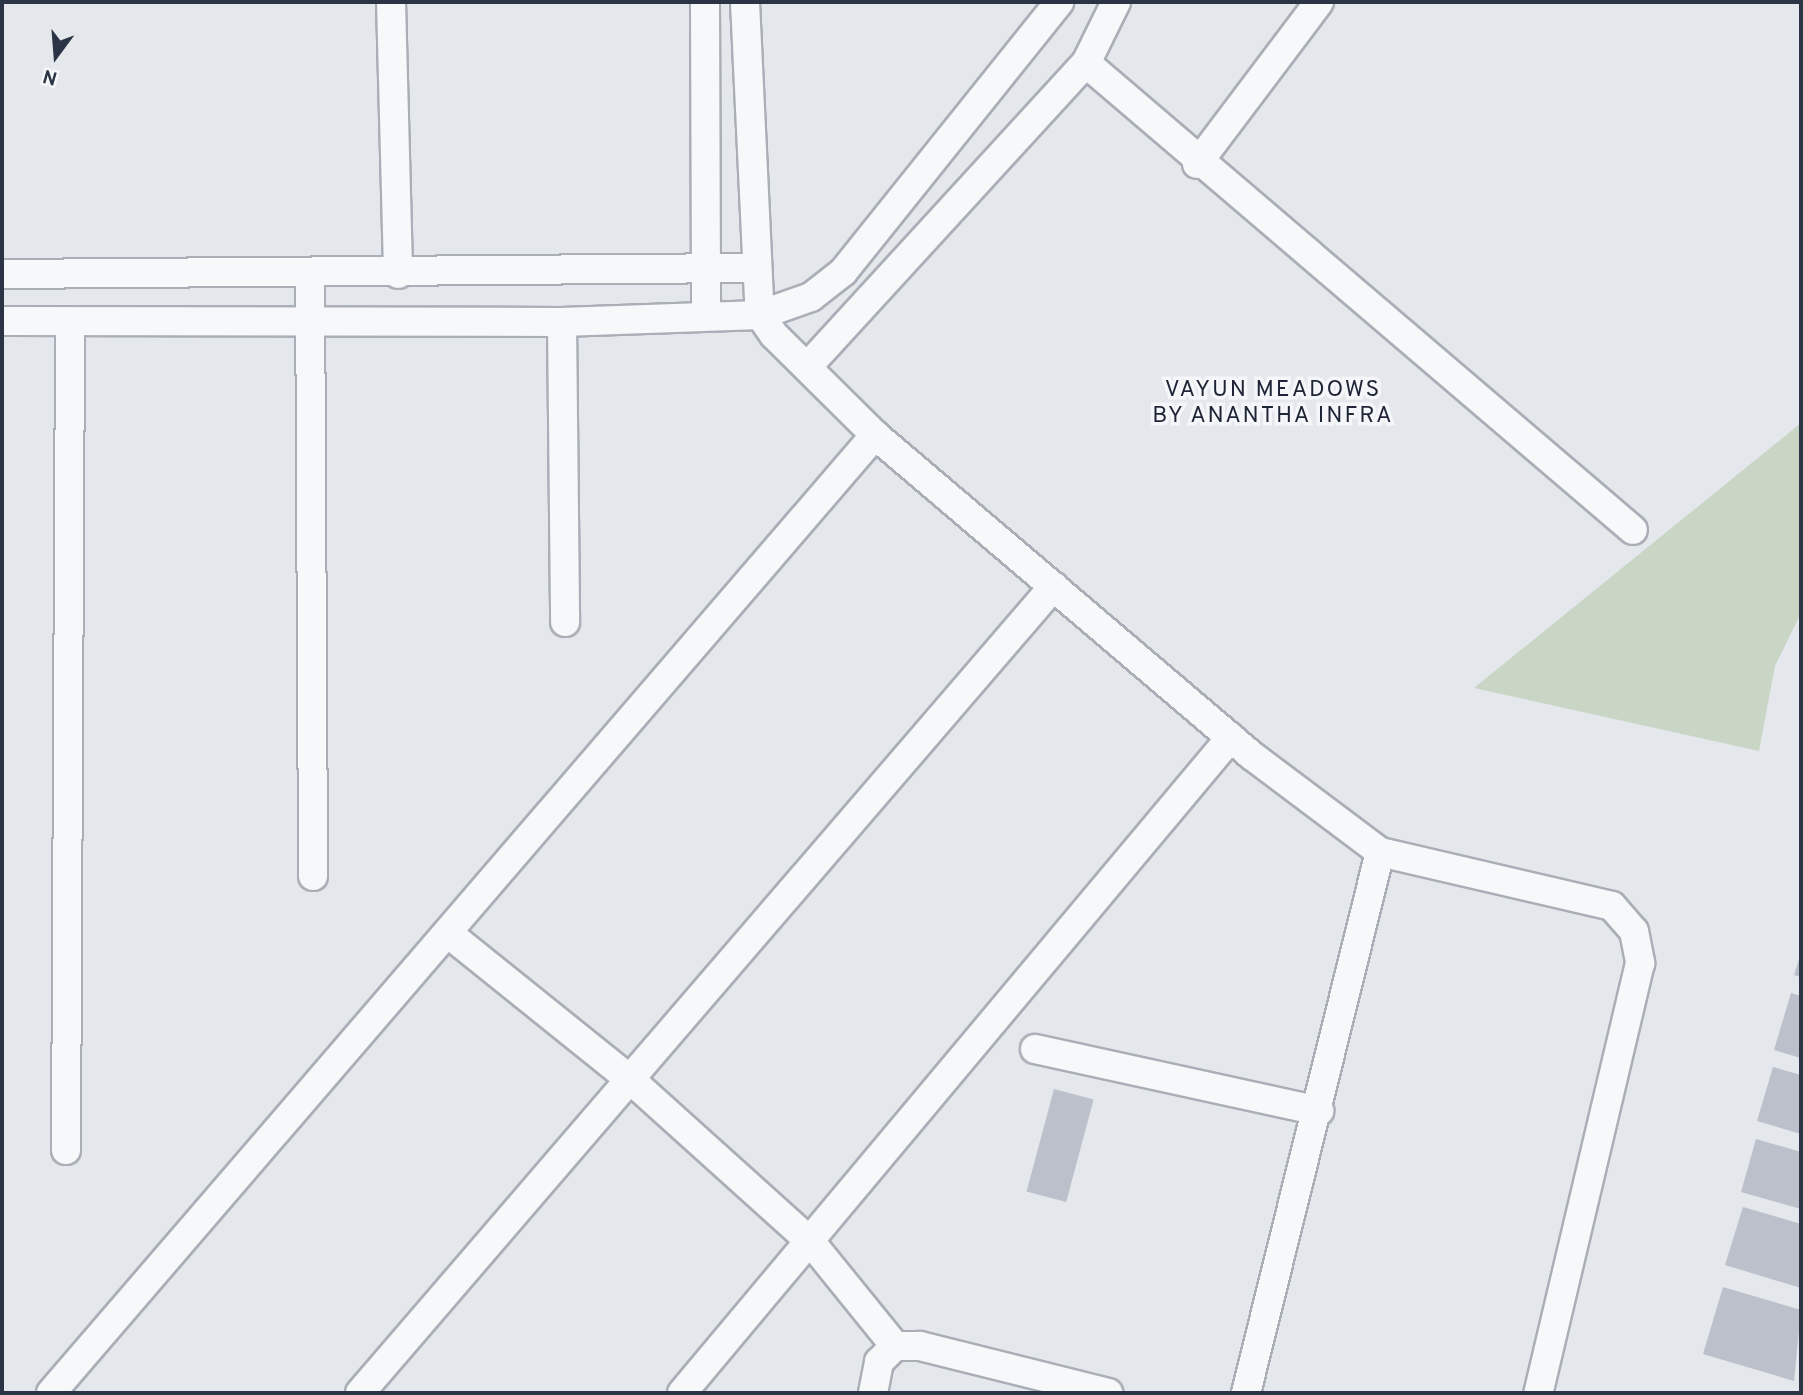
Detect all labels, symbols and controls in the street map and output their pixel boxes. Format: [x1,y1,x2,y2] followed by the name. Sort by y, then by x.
[21,21,91,91] north arrow
[40,63,60,90] text: N
[1153,377,1393,431] district label: VAYUN MEADOWS BY ANANTHA INFRA

